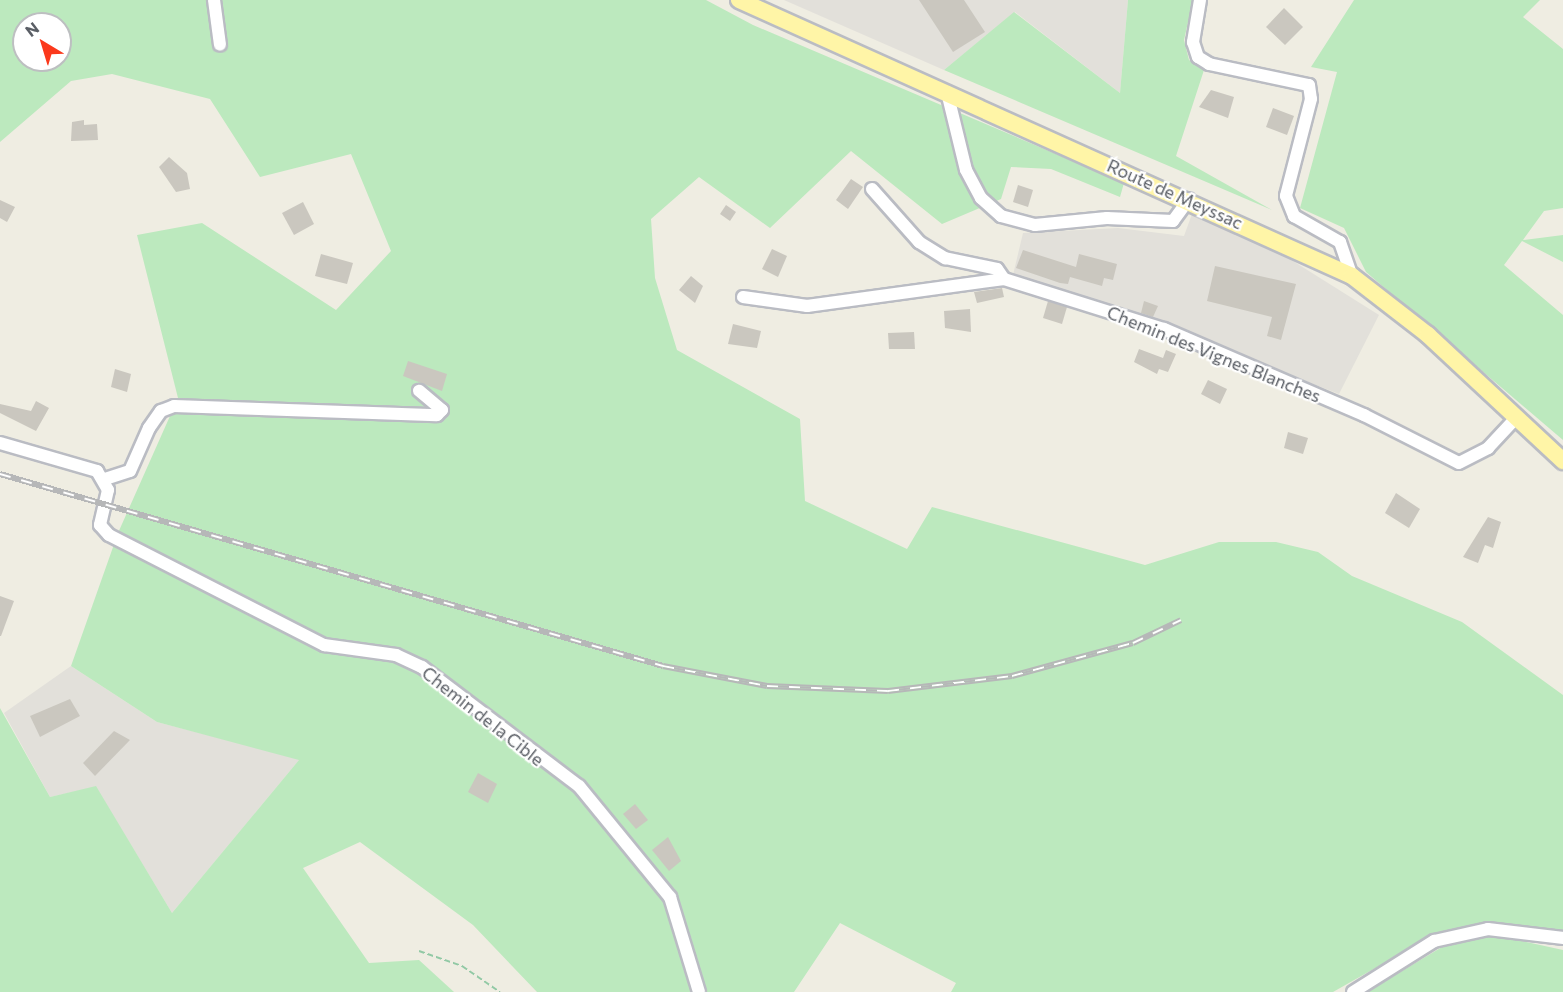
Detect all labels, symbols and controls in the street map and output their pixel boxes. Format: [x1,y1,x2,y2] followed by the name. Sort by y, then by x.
[12,12,72,72] north arrow
[21,18,42,40] text: N
[1104,154,1246,234] street label: Route de Meyssac
[1104,301,1324,407] street label: Chemin des Vignes Blanches
[418,662,548,770] street label: Chemin de la Cible

